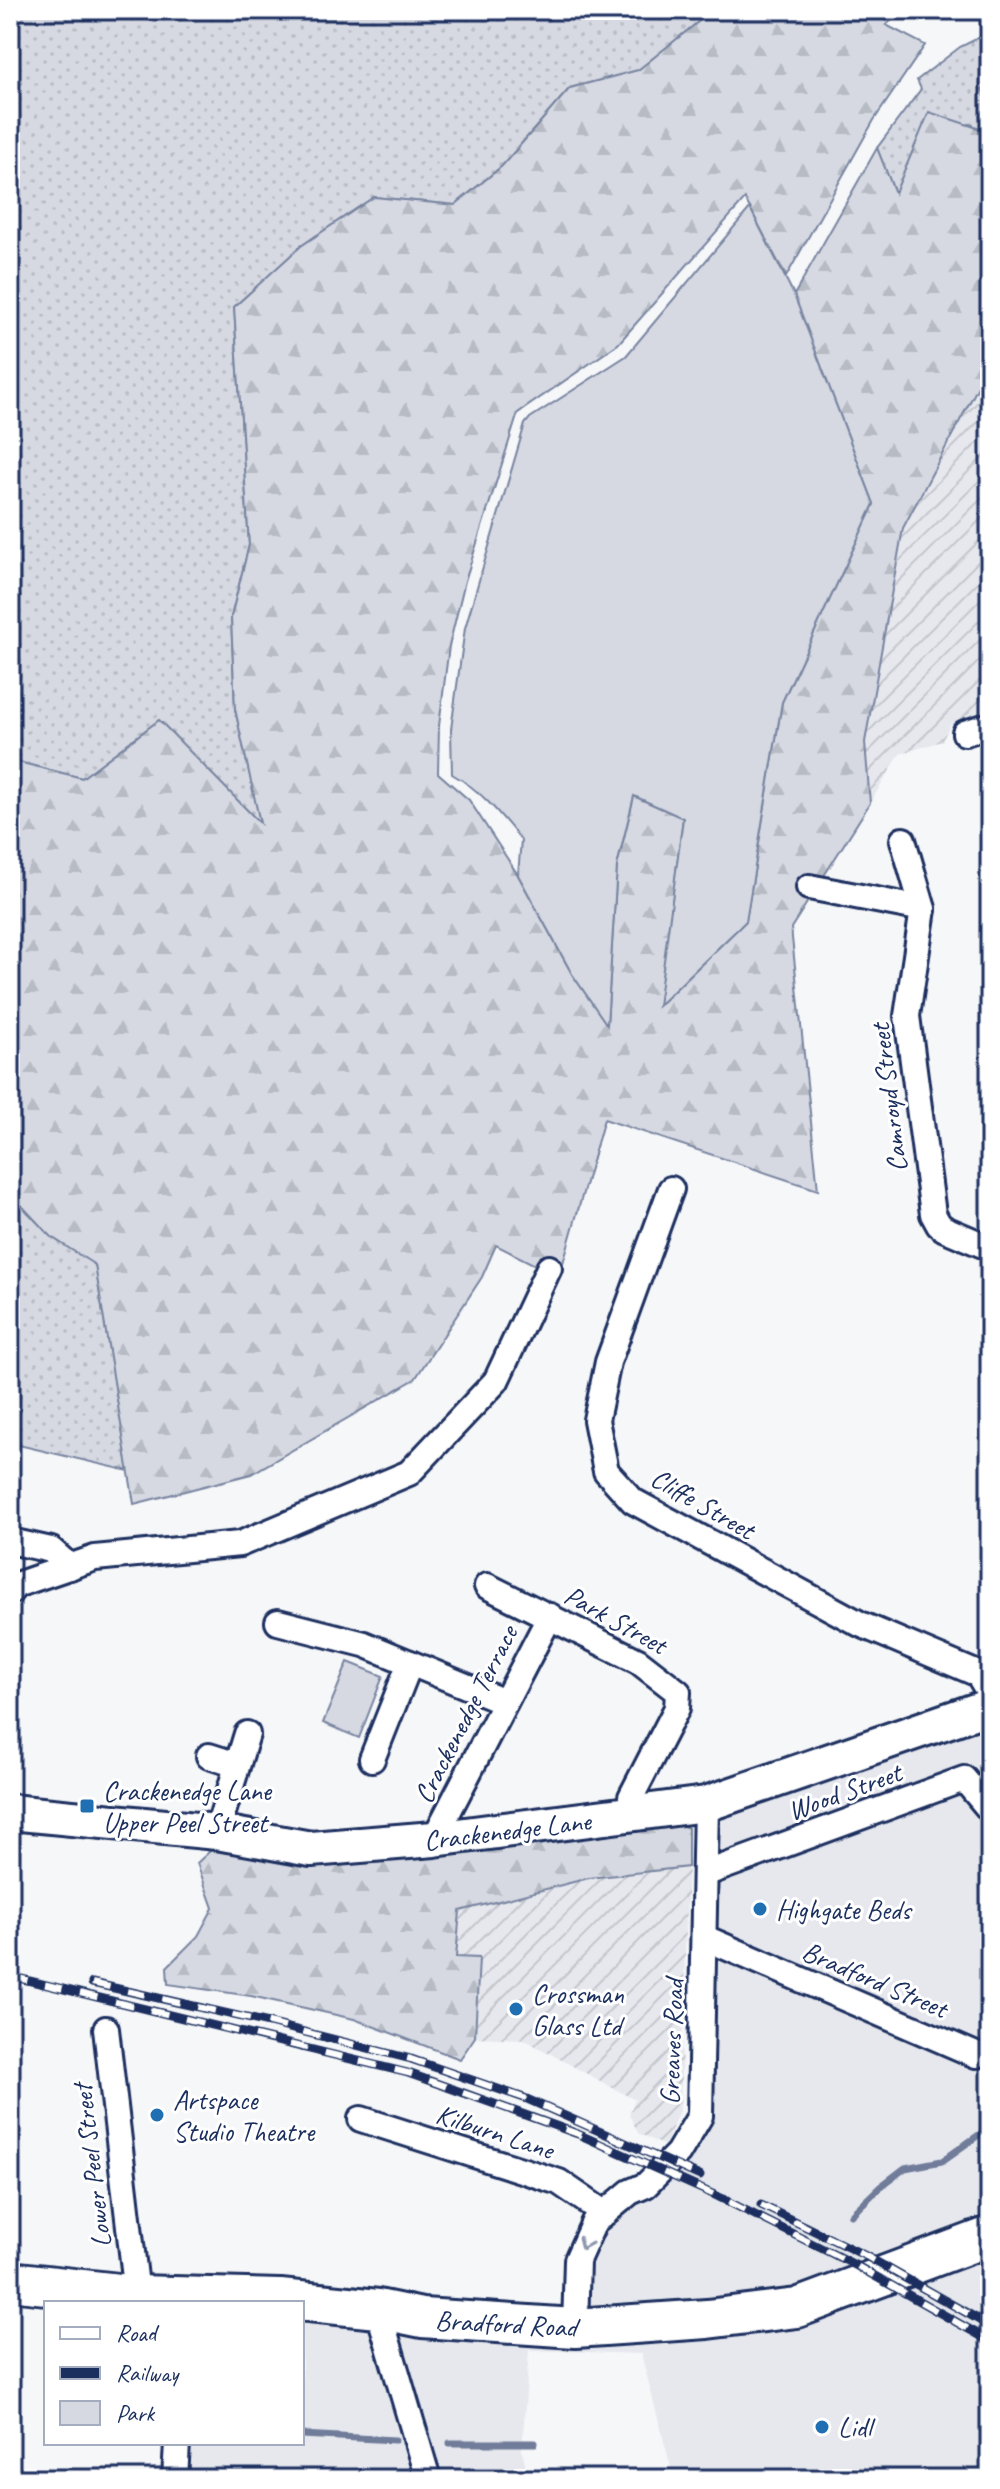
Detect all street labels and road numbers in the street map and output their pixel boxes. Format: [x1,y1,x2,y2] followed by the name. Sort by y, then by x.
[862,1019,915,1174] street label: Camroyd Street
[645,1460,763,1548] street label: Cliffe Street
[558,1577,675,1663] street label: Park Street
[406,1618,526,1809] street label: Crackenedge Terrace
[783,1754,908,1828] street label: Wood Street
[422,1803,594,1858] street label: Crackenedge Lane
[797,1933,955,2027] street label: Bradford Street
[652,1975,691,2105] street label: Greaves Road
[64,2079,119,2250] street label: Lower Peel Street
[432,2096,560,2167] street label: Kilburn Lane
[434,2302,582,2345] street label: Bradford Road

